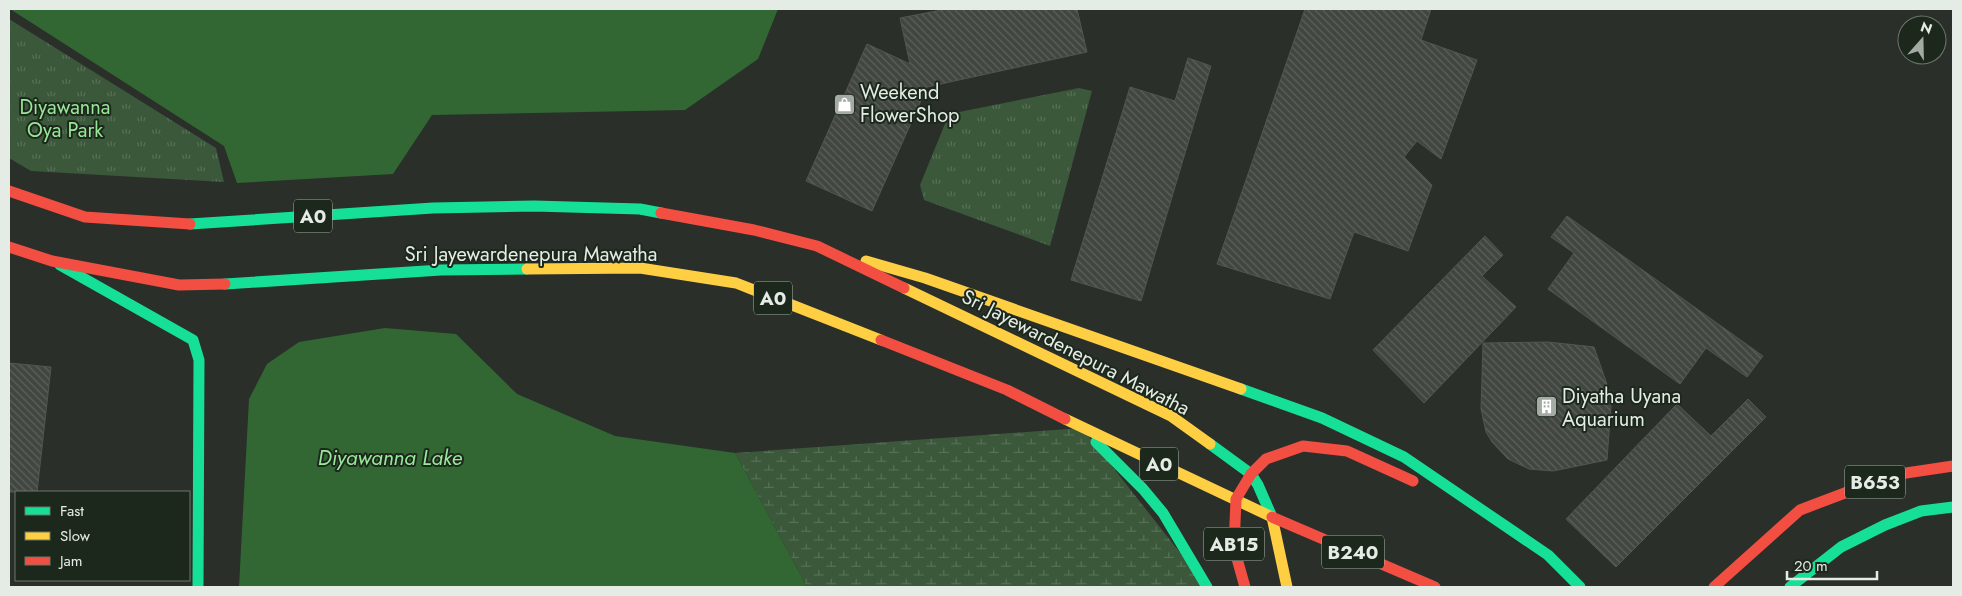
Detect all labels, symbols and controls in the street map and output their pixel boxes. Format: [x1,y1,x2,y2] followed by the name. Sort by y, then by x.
[1897,15,1947,65] north arrow
[1918,16,1935,39] text: N
[860,78,959,130] place label: Weekend FlowerShop
[832,92,856,116] shop icon: Weekend FlowerShop
[20,93,110,145] park label: Diyawanna Oya Park
[294,200,332,232] road number: A0
[405,240,657,269] street label: Sri Jayewardenepura Mawatha
[754,282,792,314] road number: A0
[957,282,1195,423] street label: Sri Jayewardenepura Mawatha
[1562,382,1681,434] place label: Diyatha Uyana Aquarium
[1534,395,1558,419] building icon: Diyatha Uyana Aquarium
[318,443,463,473] water label: Diyawanna Lake
[1140,448,1178,480] road number: A0
[1845,466,1905,498] road number: B653
[15,491,190,581] legend
[60,500,84,522] text: Fast
[60,525,91,547] text: Slow
[1204,528,1264,560] road number: AB15
[1322,536,1384,568] road number: B240
[1787,548,1877,580] scale bar
[58,550,83,572] text: Jam
[1794,555,1828,577] text: 20 m

